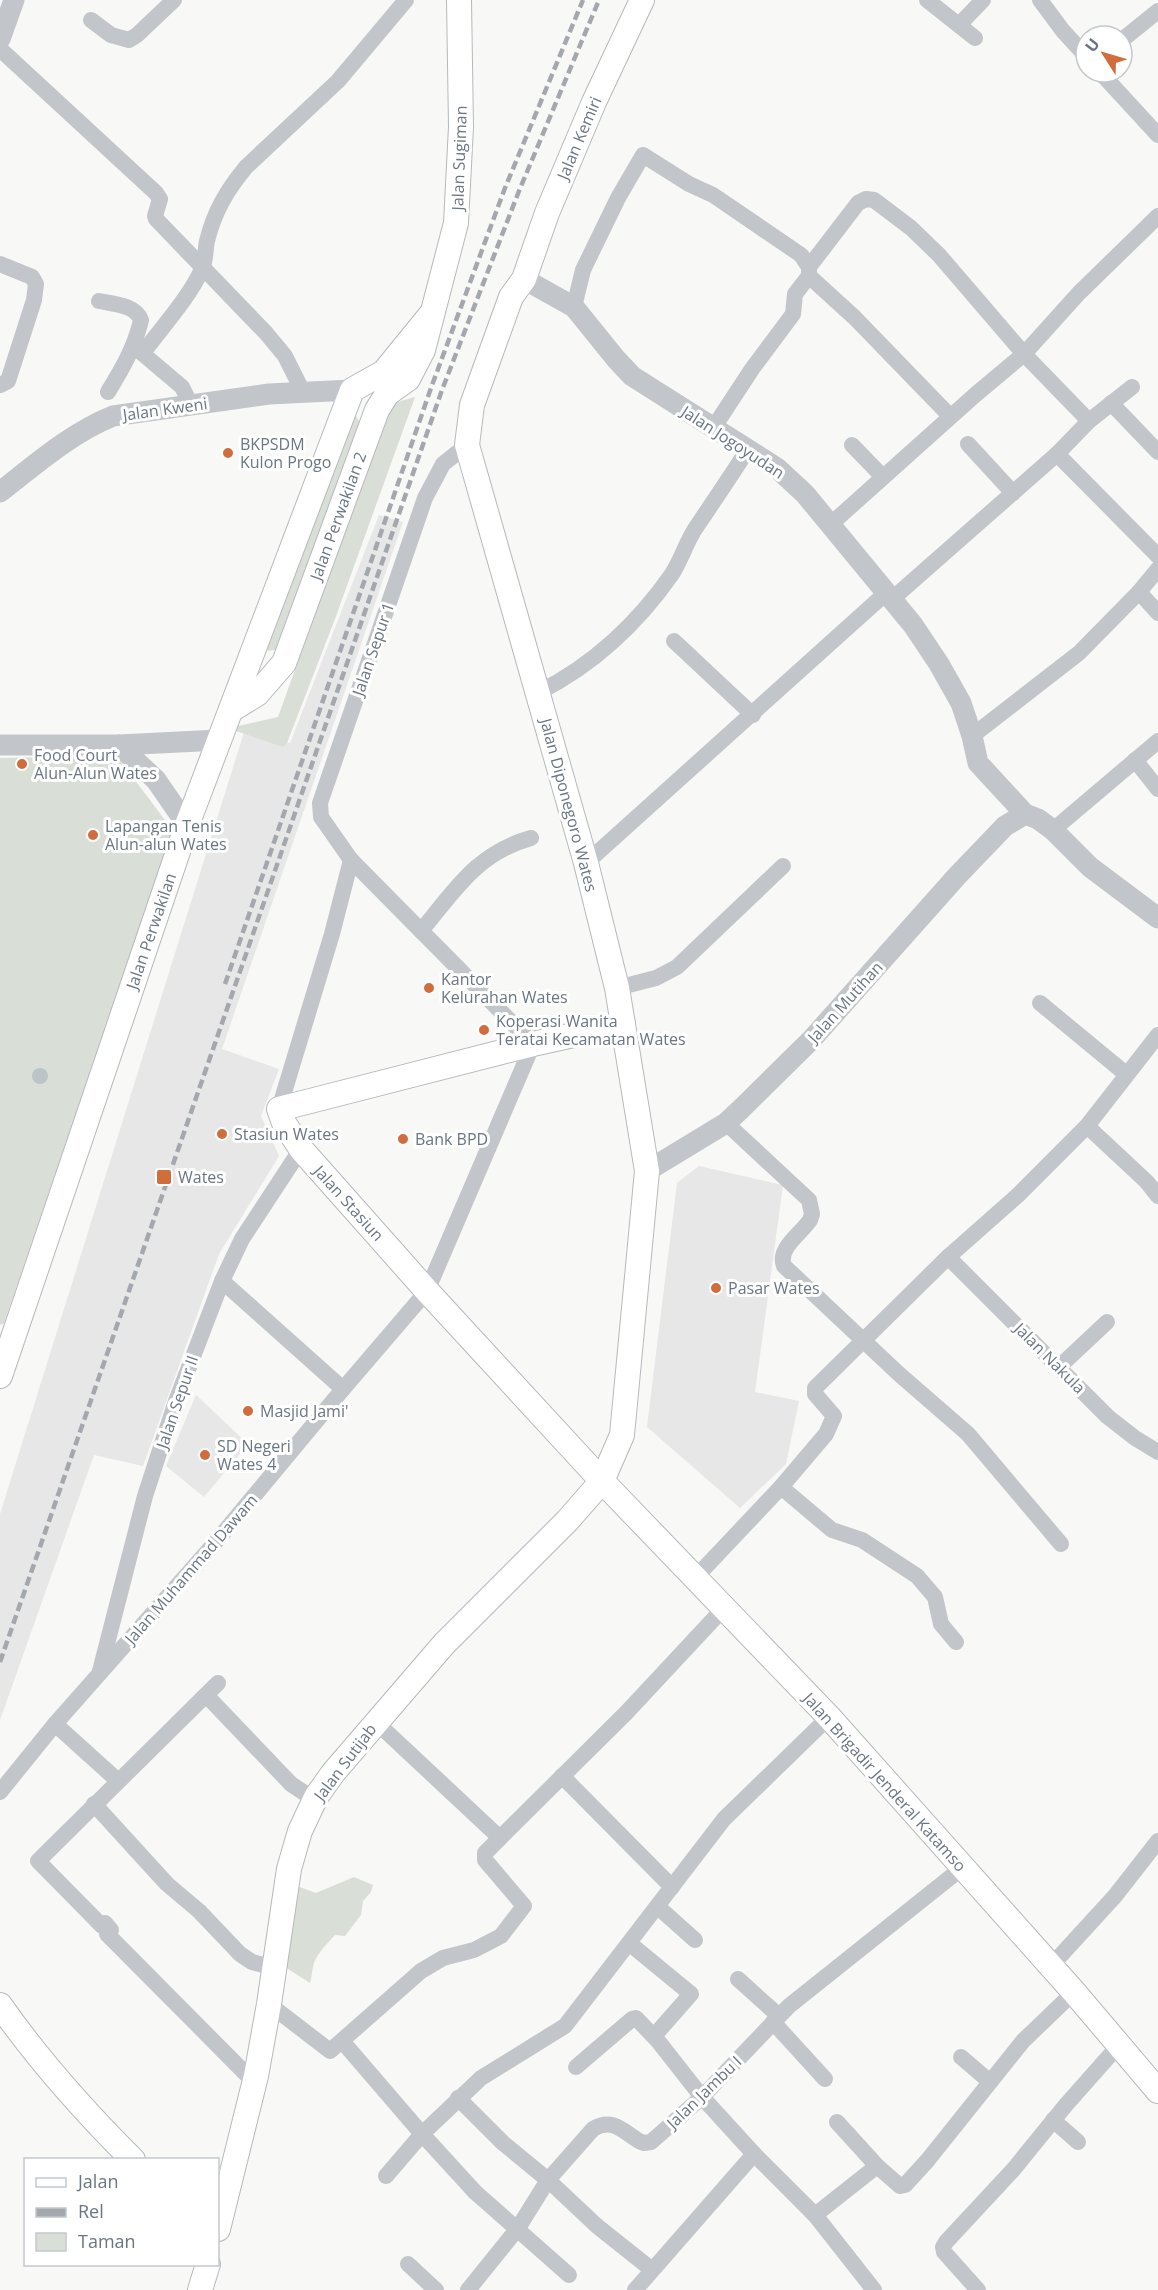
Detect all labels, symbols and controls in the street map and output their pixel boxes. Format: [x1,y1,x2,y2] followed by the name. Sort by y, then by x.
[1074,24,1134,84] north arrow
[1080,34,1104,56] text: U
[551,93,606,185] street label: Jalan Kemiri
[446,105,472,213] street label: Jalan Sugiman
[119,392,209,426] street label: Jalan Kweni
[676,399,789,484] street label: Jalan Jogoyudan
[240,433,331,473] place label: BKPSDM Kulon Progo
[221,446,235,460] marker: BKPSDM Kulon Progo
[304,449,371,585] street label: Jalan Perwakilan 2
[346,599,399,700] street label: Jalan Sepur 1
[535,714,603,894] street label: Jalan Diponegoro Wates
[34,744,157,784] place label: Food Court Alun-Alun Wates
[15,757,29,771] marker: Food Court Alun-Alun Wates
[105,815,227,855] place label: Lapangan Tenis Alun-alun Wates
[86,828,100,842] marker: Lapangan Tenis Alun-alun Wates
[120,870,181,994] street label: Jalan Perwakilan
[801,957,887,1049] street label: Jalan Mutihan
[441,968,568,1008] place label: Kantor Kelurahan Wates
[422,981,436,995] marker: Kantor Kelurahan Wates
[496,1010,686,1050] place label: Koperasi Wanita Teratai Kecamatan Wates
[477,1023,491,1037] marker: Koperasi Wanita Teratai Kecamatan Wates
[234,1123,339,1145] place label: Stasiun Wates
[215,1127,229,1141] marker: Stasiun Wates
[415,1128,488,1150] place label: Bank BPD
[396,1132,410,1146] marker: Bank BPD
[308,1159,389,1246] street label: Jalan Stasiun
[178,1166,224,1188] place label: Wates
[155,1168,173,1186] marker: Wates
[728,1277,820,1299] place label: Pasar Wates
[709,1281,723,1295] marker: Pasar Wates
[1008,1316,1090,1398] street label: Jalan Nakula
[150,1353,203,1453] street label: Jalan Sepur II
[260,1400,348,1422] place label: Masjid Jami'
[241,1404,255,1418] marker: Masjid Jami'
[217,1435,291,1475] place label: SD Negeri Wates 4
[198,1448,212,1462] marker: SD Negeri Wates 4
[118,1489,262,1650] street label: Jalan Muhammad Dawam
[797,1686,971,1876] street label: Jalan Brigadir Jenderal Katamso
[308,1719,381,1807] street label: Jalan Sutijab
[660,2051,746,2135] street label: Jalan Jambu I
[24,2158,219,2266] legend
[76,2169,118,2193] text: Jalan
[78,2199,104,2223] text: Rel
[78,2229,136,2253] text: Taman

